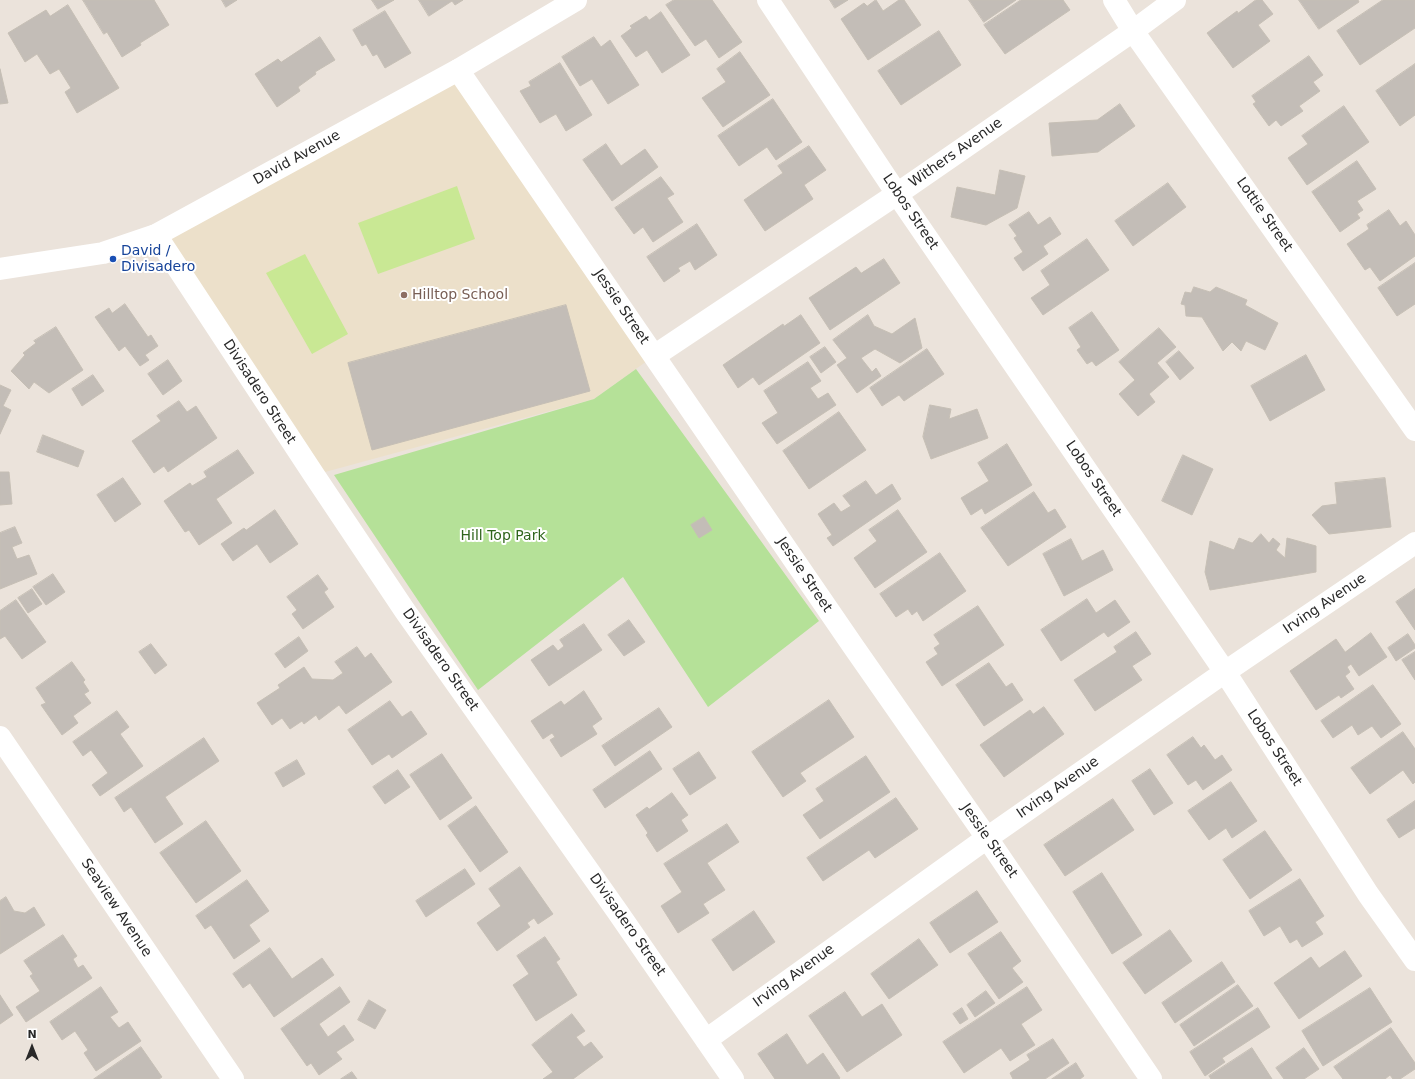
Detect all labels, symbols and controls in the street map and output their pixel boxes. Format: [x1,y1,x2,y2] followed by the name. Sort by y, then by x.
[906,115,1006,191] street label: Withers Avenue
[251,127,343,189] street label: David Avenue
[878,171,942,253] street label: Lobos Street
[1232,175,1296,255] street label: Lottie Street
[121,243,195,276] place label: David / Divisadero
[108,254,118,264] marker: David / Divisadero
[590,266,652,348] street label: Jessie Street
[412,287,508,303] place label: Hilltop School
[399,290,409,300] marker: Hilltop School
[219,337,299,447] street label: Divisadero Street
[1061,438,1125,520] street label: Lobos Street
[461,528,545,544] park label: Hill Top Park
[773,534,835,616] street label: Jessie Street
[1280,570,1370,638] street label: Irving Avenue
[398,606,482,714] street label: Divisadero Street
[1243,707,1305,789] street label: Lobos Street
[1014,754,1102,822] street label: Irving Avenue
[957,801,1021,881] street label: Jessie Street
[77,856,155,960] street label: Seaview Avenue
[585,871,669,979] street label: Divisadero Street
[750,941,838,1011] street label: Irving Avenue
[12,1027,52,1067] north arrow
[27,1028,37,1041] text: N

